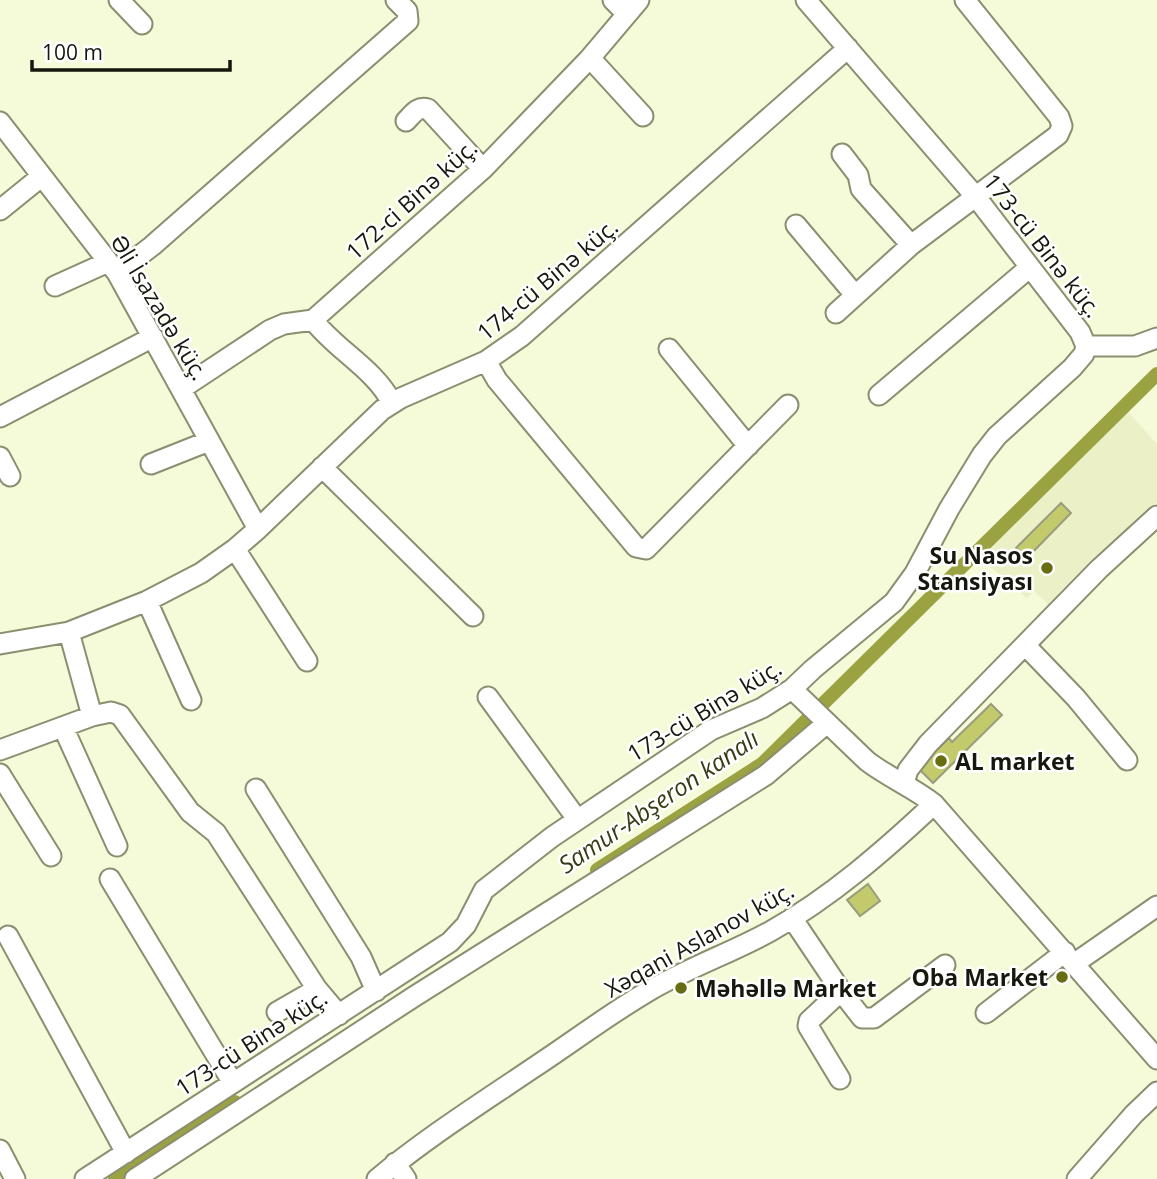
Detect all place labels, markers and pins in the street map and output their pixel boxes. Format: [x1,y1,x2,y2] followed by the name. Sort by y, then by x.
[917,539,1033,597] place label: Su Nasos Stansiyası
[1039,560,1055,576] marker: Su Nasos Stansiyası
[955,745,1075,777] place label: AL market
[933,753,949,769] marker: AL market
[911,961,1048,993] place label: Oba Market
[1054,969,1070,985] marker: Oba Market
[695,972,876,1004] place label: Məhəllə Market
[673,980,689,996] marker: Məhəllə Market

